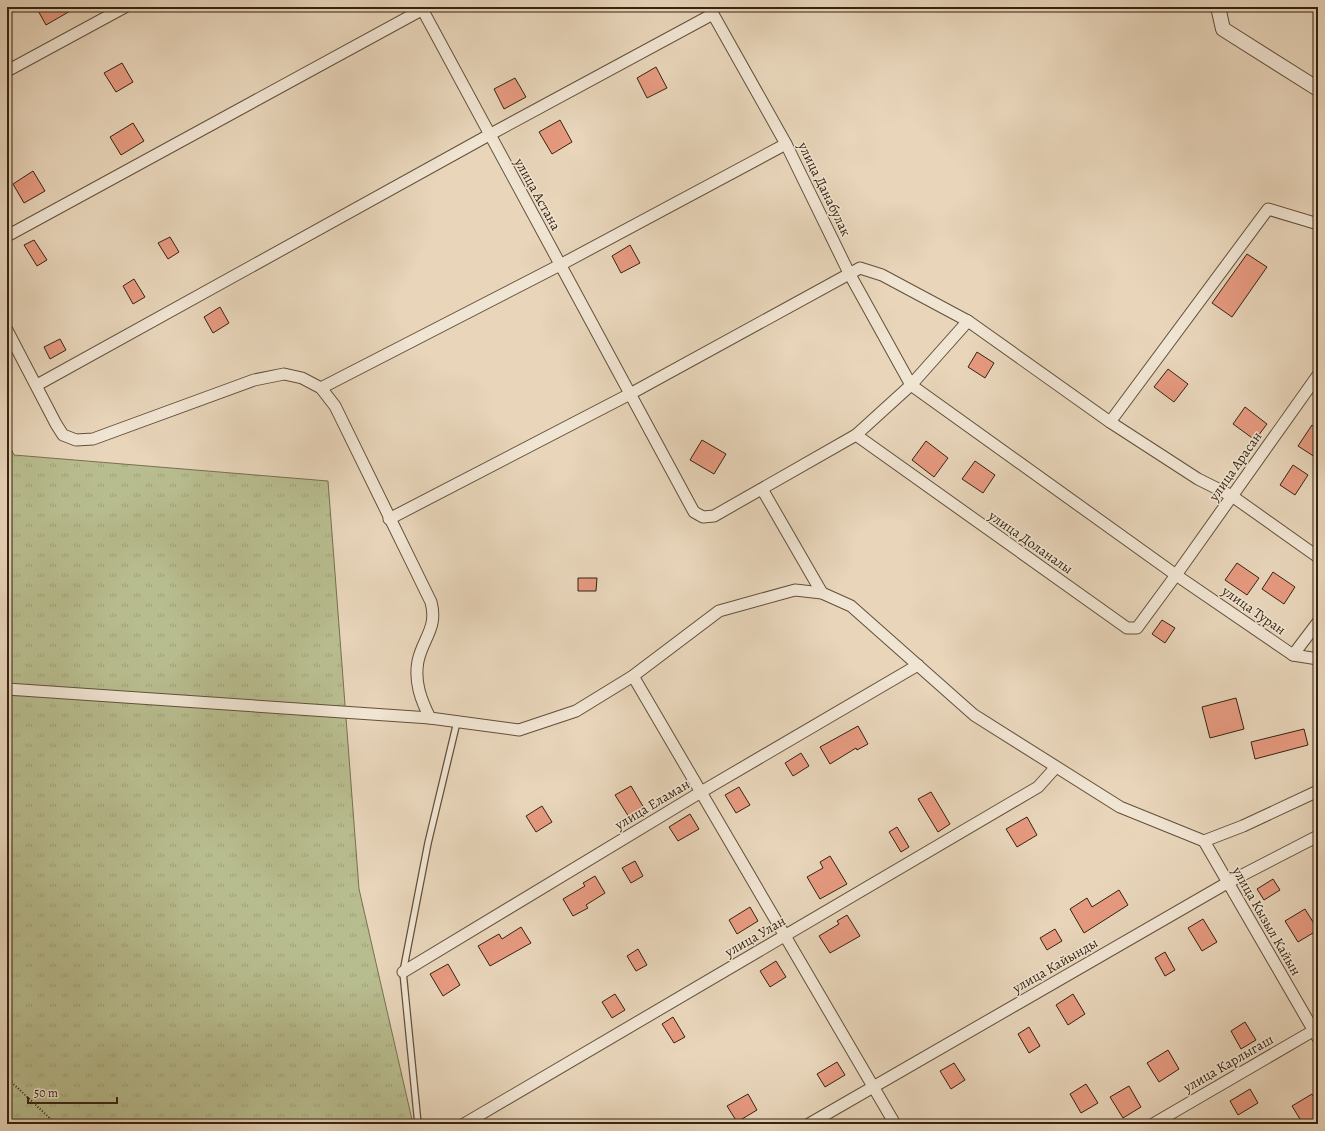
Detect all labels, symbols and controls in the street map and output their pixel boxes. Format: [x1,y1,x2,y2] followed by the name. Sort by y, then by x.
[793,138,856,240] street label: улица Данабулак
[509,154,565,234] street label: улица Астана
[1204,428,1266,506] street label: улица Арасан
[984,506,1077,579] street label: улица Доланалы
[1217,581,1289,639] street label: улица Туран
[610,775,693,835] street label: улица Еламан
[1227,862,1305,979] street label: улица Кызыл Кайын
[720,911,789,962] street label: улица Улан
[1008,933,1101,998] street label: улица Кайынды
[1179,1030,1277,1097] street label: улица Карлыгаш
[28,1079,117,1105] scale bar
[34,1085,58,1101] text: 50 m

